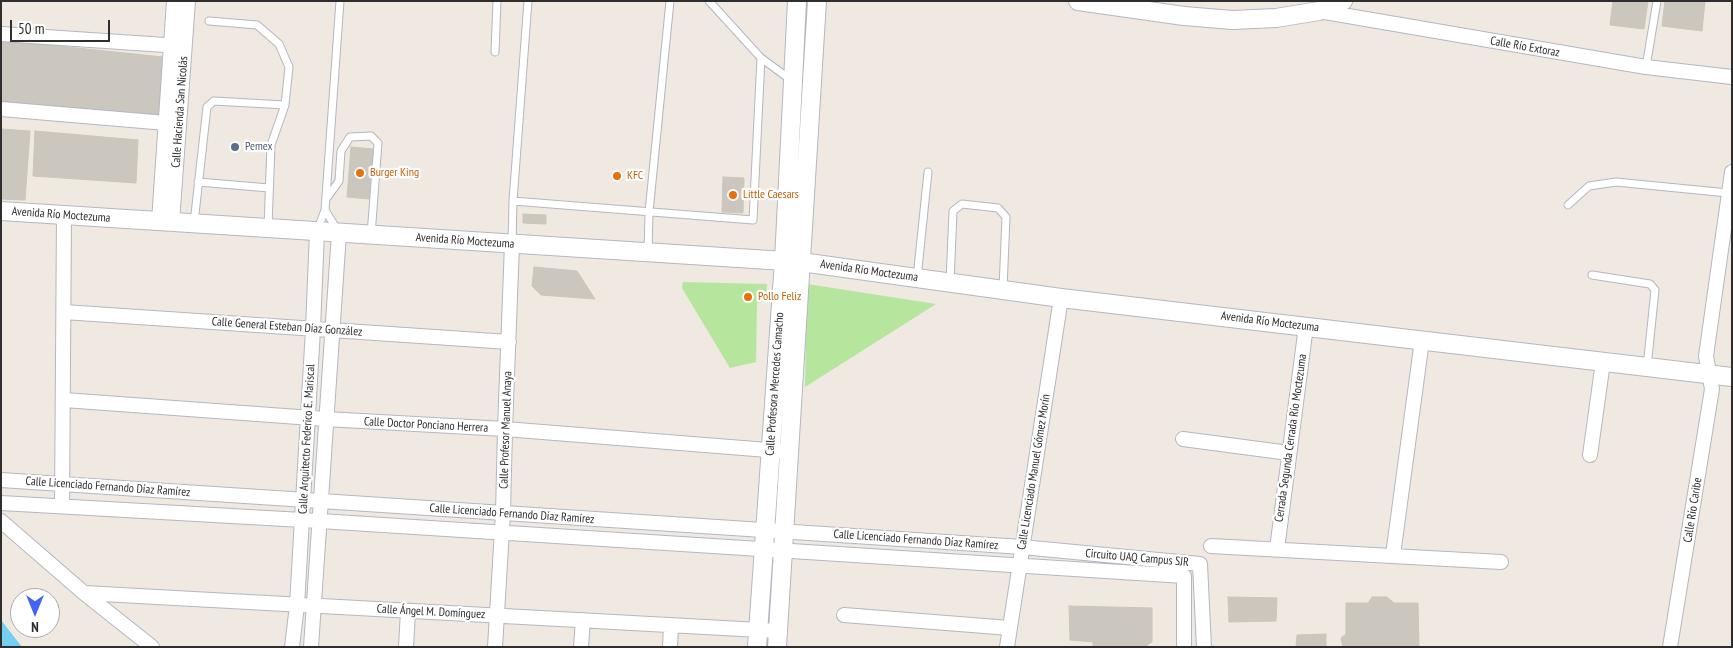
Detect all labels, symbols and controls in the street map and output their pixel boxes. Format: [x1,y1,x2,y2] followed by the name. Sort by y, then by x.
[12,10,112,42] scale bar
[18,19,44,38] text: 50 m
[1489,34,1561,60] street label: Calle Río Extoraz
[169,56,191,168] street label: Calle Hacienda San Nicolás
[245,140,273,154] place label: Pemex
[229,141,241,153] marker: Pemex
[370,166,419,180] place label: Burger King
[354,167,366,179] marker: Burger King
[627,169,643,183] place label: KFC
[611,170,623,182] marker: KFC
[743,188,799,202] place label: Little Caesars
[727,189,739,201] marker: Little Caesars
[11,204,111,226] street label: Avenida Río Moctezuma
[415,230,515,252] street label: Avenida Río Moctezuma
[819,257,919,285] street label: Avenida Río Moctezuma
[758,290,801,304] place label: Pollo Feliz
[742,291,754,303] marker: Pollo Feliz
[1220,309,1320,335] street label: Avenida Río Moctezuma
[763,312,787,456] street label: Calle Profesora Mercedes Camacho
[211,315,363,339] street label: Calle General Esteban Díaz González
[1272,353,1310,523] street label: Cerrada Segunda Cerrada Río Moctezuma
[296,364,318,514] street label: Calle Arquitecto Federico E. Mariscal
[497,371,515,489] street label: Calle Profesor Manuel Anaya
[1015,393,1053,551] street label: Calle Licenciado Manuel Gómez Morín
[364,415,488,435] street label: Calle Doctor Ponciano Herrera
[25,474,191,500] street label: Calle Licenciado Fernando Díaz Ramírez
[1681,477,1705,543] street label: Calle Río Caribe
[429,501,595,527] street label: Calle Licenciado Fernando Díaz Ramírez
[833,527,999,553] street label: Calle Licenciado Fernando Díaz Ramírez
[1085,546,1189,570] street label: Circuito UAQ Campus SJR
[10,588,60,638] north arrow
[376,602,486,622] street label: Calle Ángel M. Domínguez
[31,618,39,636] text: N

